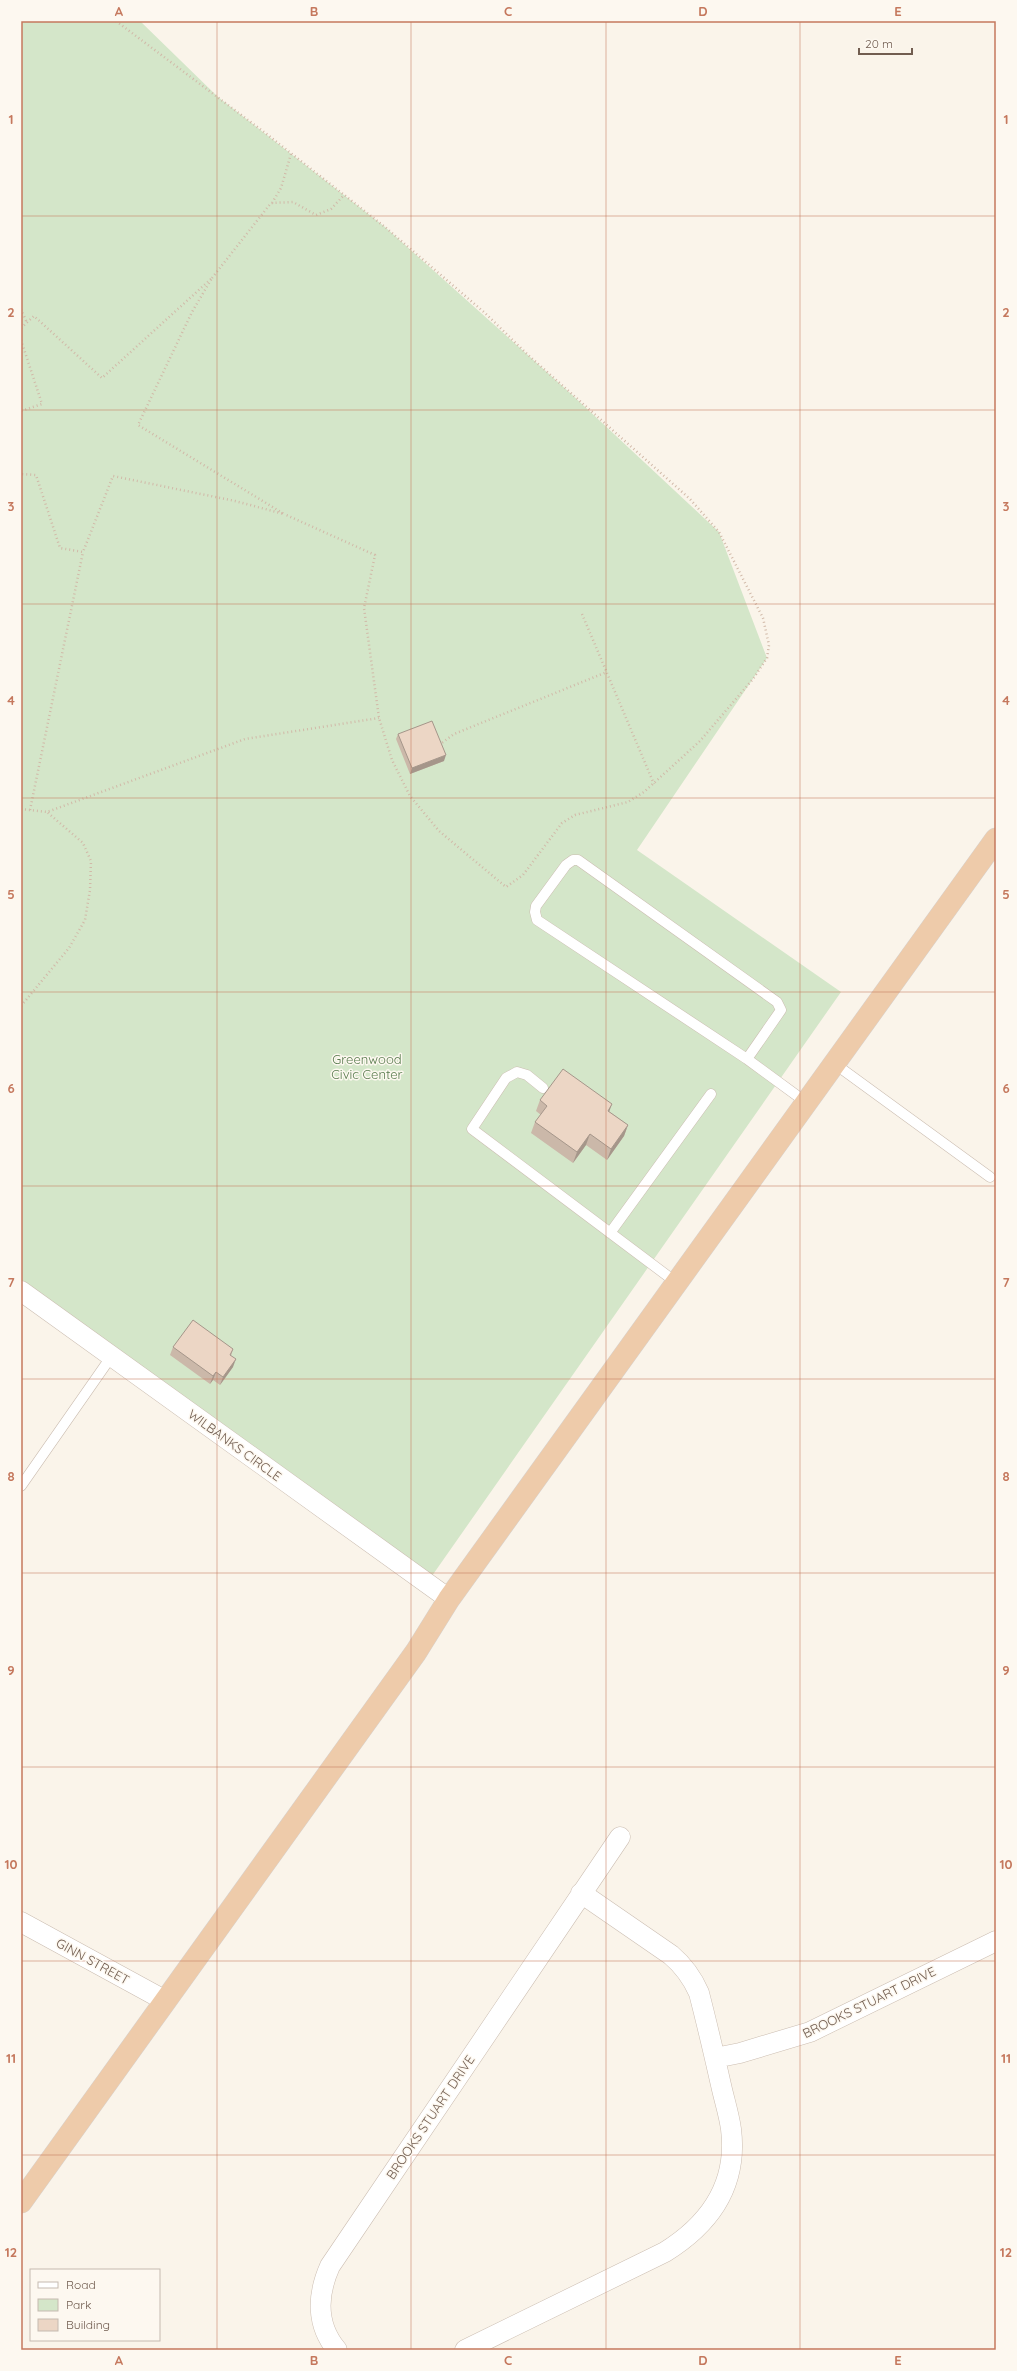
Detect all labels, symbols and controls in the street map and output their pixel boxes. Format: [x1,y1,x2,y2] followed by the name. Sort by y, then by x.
[115,3,124,19] text: A
[310,3,318,19] text: B
[504,3,512,19] text: C
[698,3,708,19] text: D
[894,3,902,19] text: E
[859,30,912,56] scale bar
[865,36,893,51] text: 20 m
[8,111,14,127] text: 1
[1003,111,1009,127] text: 1
[7,304,15,320] text: 2
[1002,304,1010,320] text: 2
[8,498,15,514] text: 3
[1003,498,1010,514] text: 3
[7,692,15,708] text: 4
[1002,692,1010,708] text: 4
[7,886,15,902] text: 5
[1002,886,1010,902] text: 5
[331,1051,403,1082] park label: Greenwood Civic Center
[7,1080,15,1096] text: 6
[1002,1080,1010,1096] text: 6
[7,1274,15,1290] text: 7
[1002,1274,1010,1290] text: 7
[185,1406,285,1484] street label: WILBANKS CIRCLE
[7,1468,15,1484] text: 8
[1002,1468,1010,1484] text: 8
[7,1662,15,1678] text: 9
[1002,1662,1010,1678] text: 9
[4,1856,18,1872] text: 10
[999,1856,1013,1872] text: 10
[54,1934,133,1988] street label: GINN STREET
[800,1963,938,2041] street label: BROOKS STUART DRIVE
[6,2050,16,2066] text: 11
[1001,2050,1011,2066] text: 11
[382,2052,478,2182] street label: BROOKS STUART DRIVE
[5,2244,17,2260] text: 12
[1000,2244,1012,2260] text: 12
[30,2269,160,2341] legend
[66,2277,96,2292] text: Road
[66,2297,91,2312] text: Park
[66,2317,110,2332] text: Building
[115,2352,124,2368] text: A
[310,2352,318,2368] text: B
[504,2352,512,2368] text: C
[698,2352,708,2368] text: D
[894,2352,902,2368] text: E

